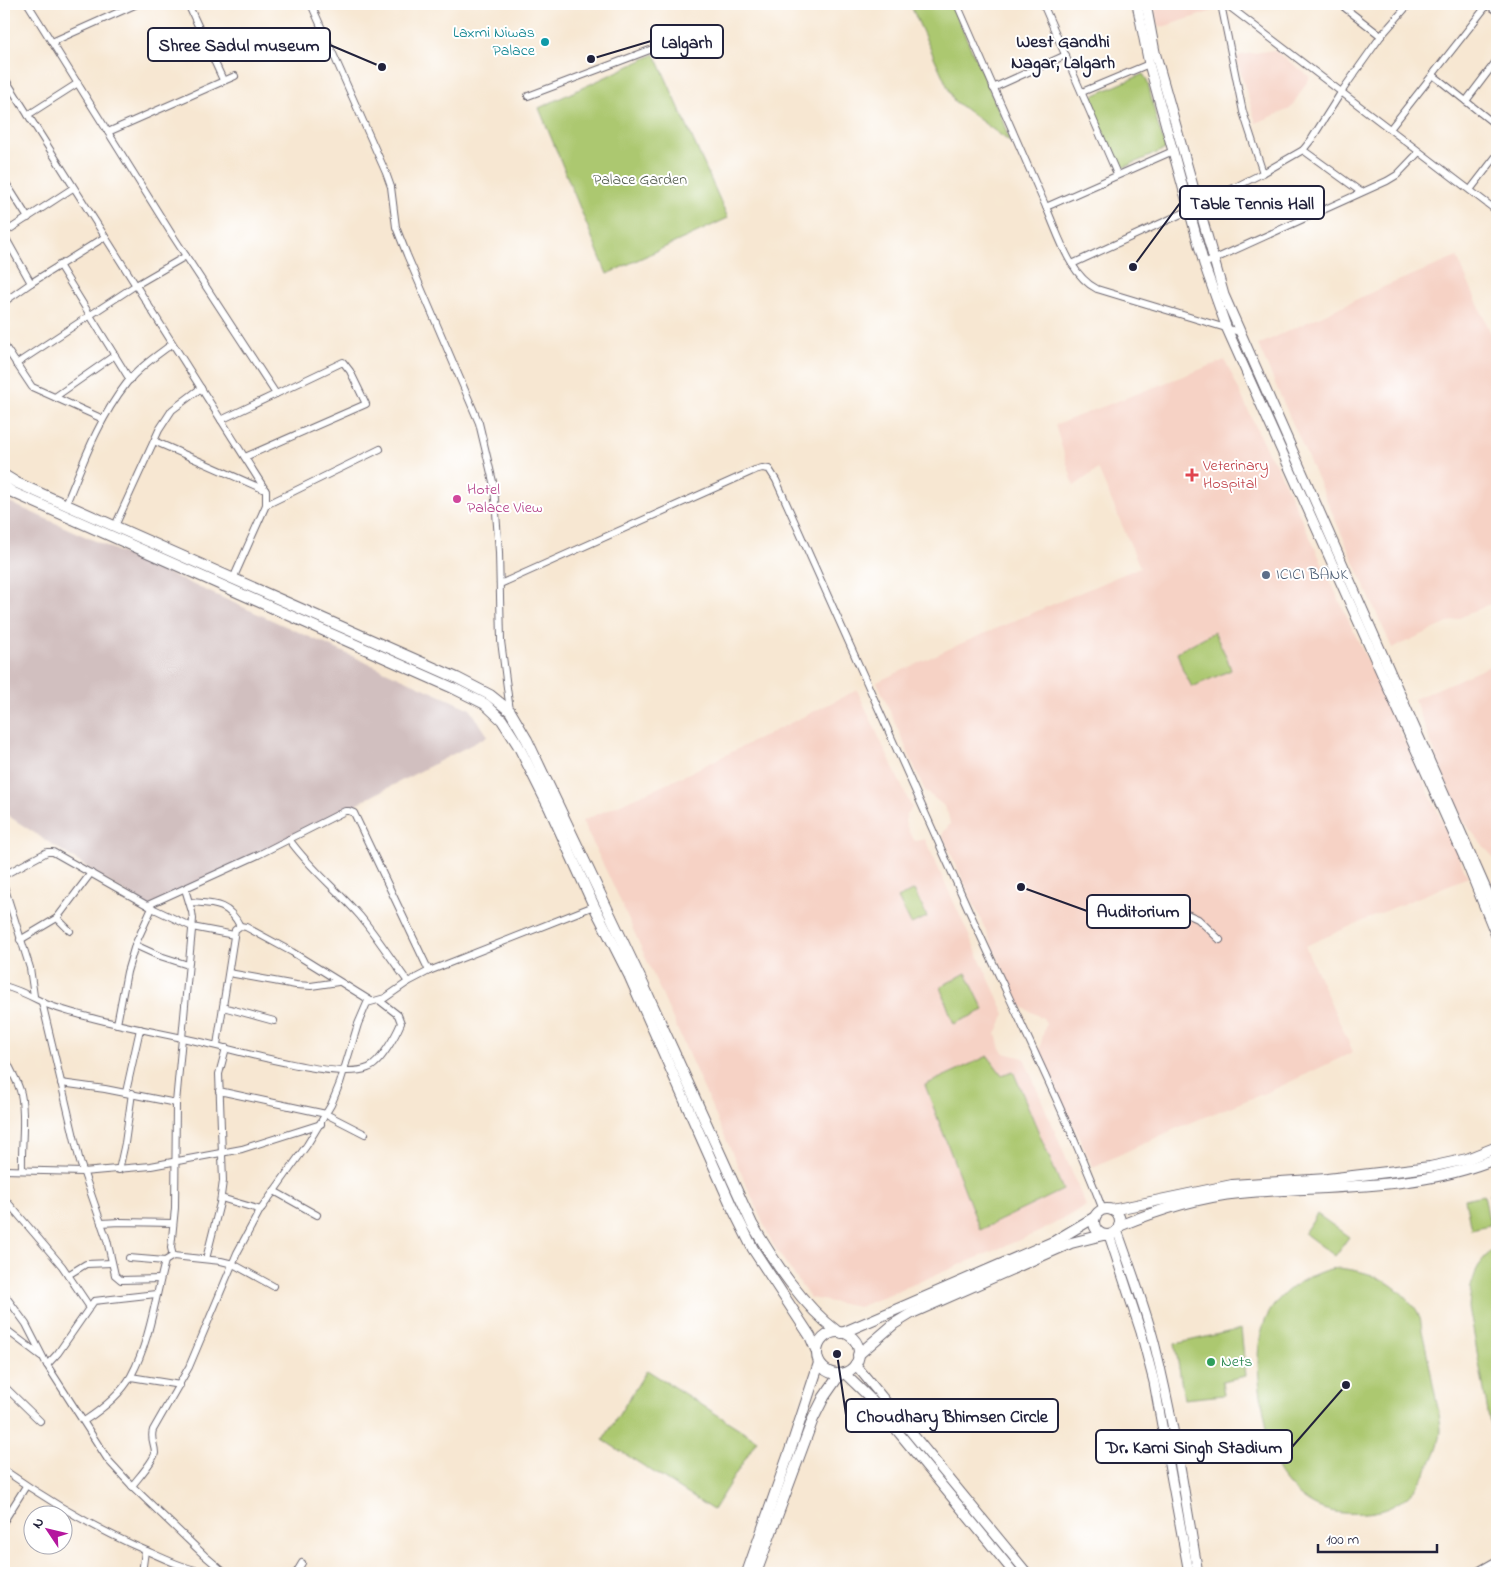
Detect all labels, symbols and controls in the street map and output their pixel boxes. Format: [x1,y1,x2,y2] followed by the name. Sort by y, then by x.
[453,21,536,63] place label: Laxmi Niwas Palace
[651,25,723,58] callout: Lalgarh
[148,28,330,61] callout: Shree Sadul museum
[1011,30,1116,78] district label: West Gandhi Nagar, Lalgarh
[661,31,713,58] text: Lalgarh
[158,34,320,60] text: Shree Sadul museum
[539,36,551,48] marker: Laxmi Niwas Palace
[593,168,687,192] park label: Palace Garden
[1180,186,1324,219] callout: Table Tennis Hall
[1190,192,1314,218] text: Table Tennis Hall
[1202,454,1269,496] place label: Veterinary Hospital
[1185,468,1199,482] marker: Veterinary Hospital
[467,478,542,520] place label: Hotel Palace View
[451,493,463,505] marker: Hotel Palace View
[1276,563,1348,587] place label: ICICI BANK
[1260,569,1272,581] marker: ICICI BANK
[1087,895,1190,928] callout: Auditorium
[1096,900,1180,926] text: Auditorium
[1221,1350,1253,1374] place label: Nets
[1205,1356,1217,1368] marker: Nets
[846,1399,1058,1432] callout: Choudhary Bhimsen Circle
[856,1405,1049,1432] text: Choudhary Bhimsen Circle
[1096,1430,1292,1463] callout: Dr. Karni Singh Stadium
[1105,1436,1282,1463] text: Dr. Karni Singh Stadium
[22,1504,72,1554] north arrow
[27,1514,50,1533] text: N
[1318,1522,1437,1554] scale bar
[1326,1529,1359,1551] text: 100 m

